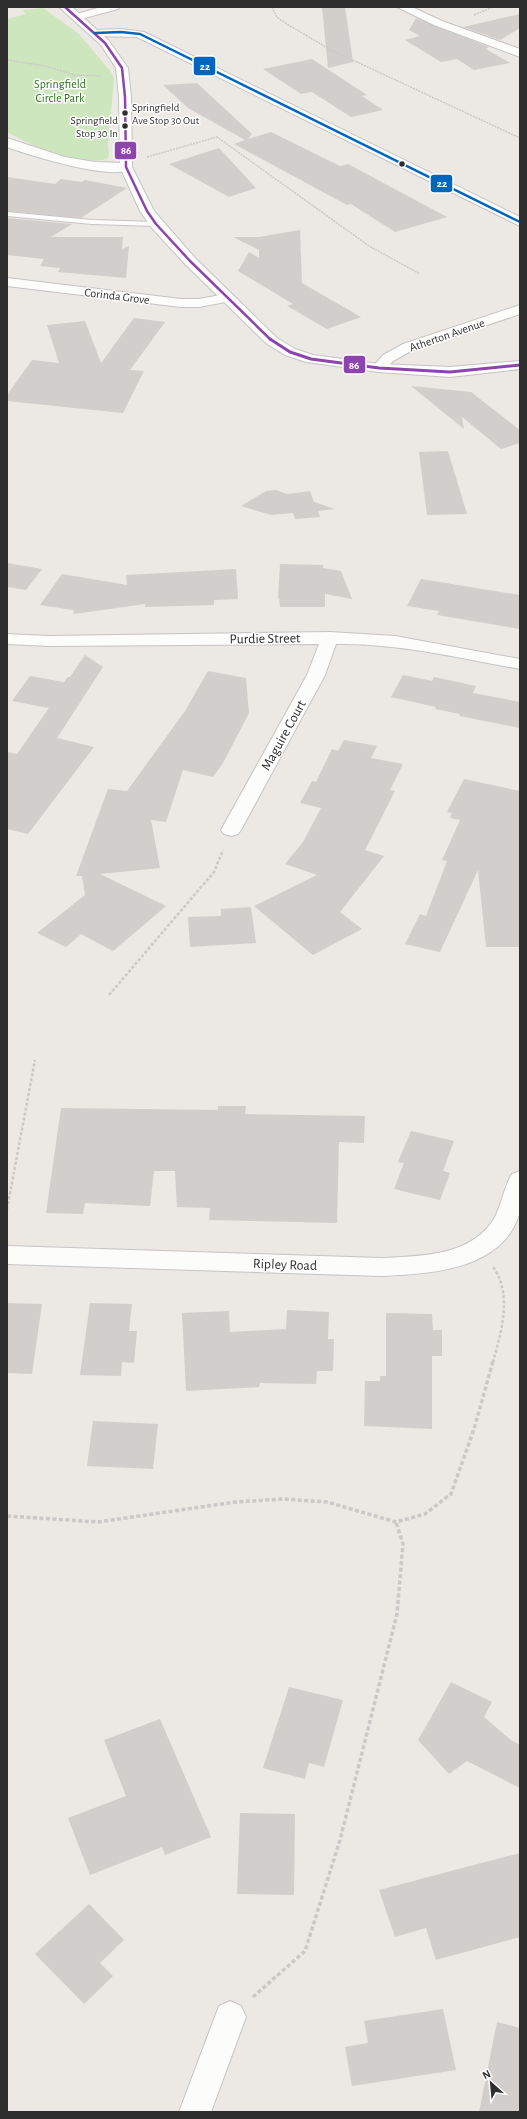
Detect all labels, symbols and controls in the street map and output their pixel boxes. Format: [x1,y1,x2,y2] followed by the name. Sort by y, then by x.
[193,56,216,76] line badge: 22
[200,61,210,72] text: 22
[34,78,86,104] park label: Springfield Circle Park
[132,102,200,126] place label: Springfield Ave Stop 30 Out
[120,108,130,118] marker: Springfield Ave Stop 30 Out
[70,115,118,139] place label: Springfield Stop 30 In
[120,121,130,131] marker: Springfield Stop 30 In
[114,141,137,160] line badge: 86
[121,145,131,156] text: 86
[397,159,407,169] unlabelled marker
[430,174,453,193] line badge: 22
[437,178,447,189] text: 22
[84,286,150,306] street label: Corinda Grove
[408,317,486,353] street label: Atherton Avenue
[343,355,366,374] line badge: 86
[349,360,359,371] text: 86
[229,631,301,647] street label: Purdie Street
[259,698,309,773] street label: Maguire Court
[253,1257,317,1273] street label: Ripley Road
[471,2063,511,2103] north arrow
[481,2068,493,2081] text: N

